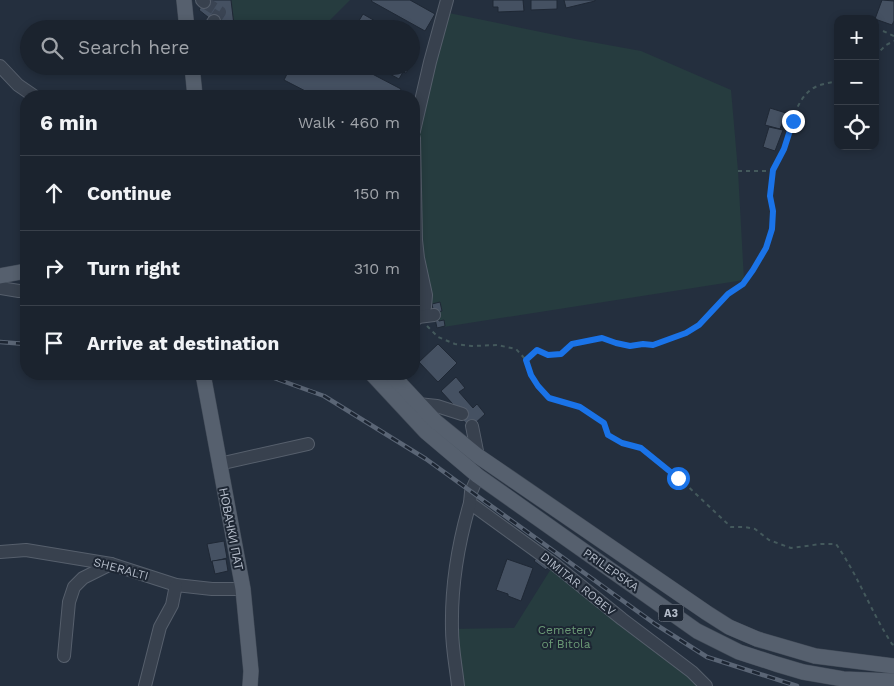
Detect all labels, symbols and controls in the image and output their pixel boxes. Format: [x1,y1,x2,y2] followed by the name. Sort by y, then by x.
[834,15,879,150] map controls
[834,15,879,60] button: +
[20,20,420,75] search box
[38,34,66,62] icon: search
[78,36,189,59] text: Search here
[834,60,879,105] button: −
[834,105,879,150] button: locate
[40,110,98,135] text: 6 min
[782,110,805,133] route end
[298,113,400,132] text: Walk · 460 m
[40,179,68,207] icon: ahead
[87,182,171,205] text: Continue
[354,184,400,203] text: 150 m
[40,254,68,282] icon: right
[87,257,180,280] text: Turn right
[354,259,400,278] text: 310 m
[40,329,68,357] icon: arrive
[87,332,279,355] text: Arrive at destination
[667,467,690,490] route start
[216,487,246,572] street label: НОВАЧКИ ПАТ
[581,546,641,594] street label: PRILEPSKA
[538,550,618,619] street label: DIMITAR ROBEV
[92,555,150,583] street label: SHERALTI
[658,604,684,622] road number: A3
[538,623,595,651] park label: Cemetery of Bitola

